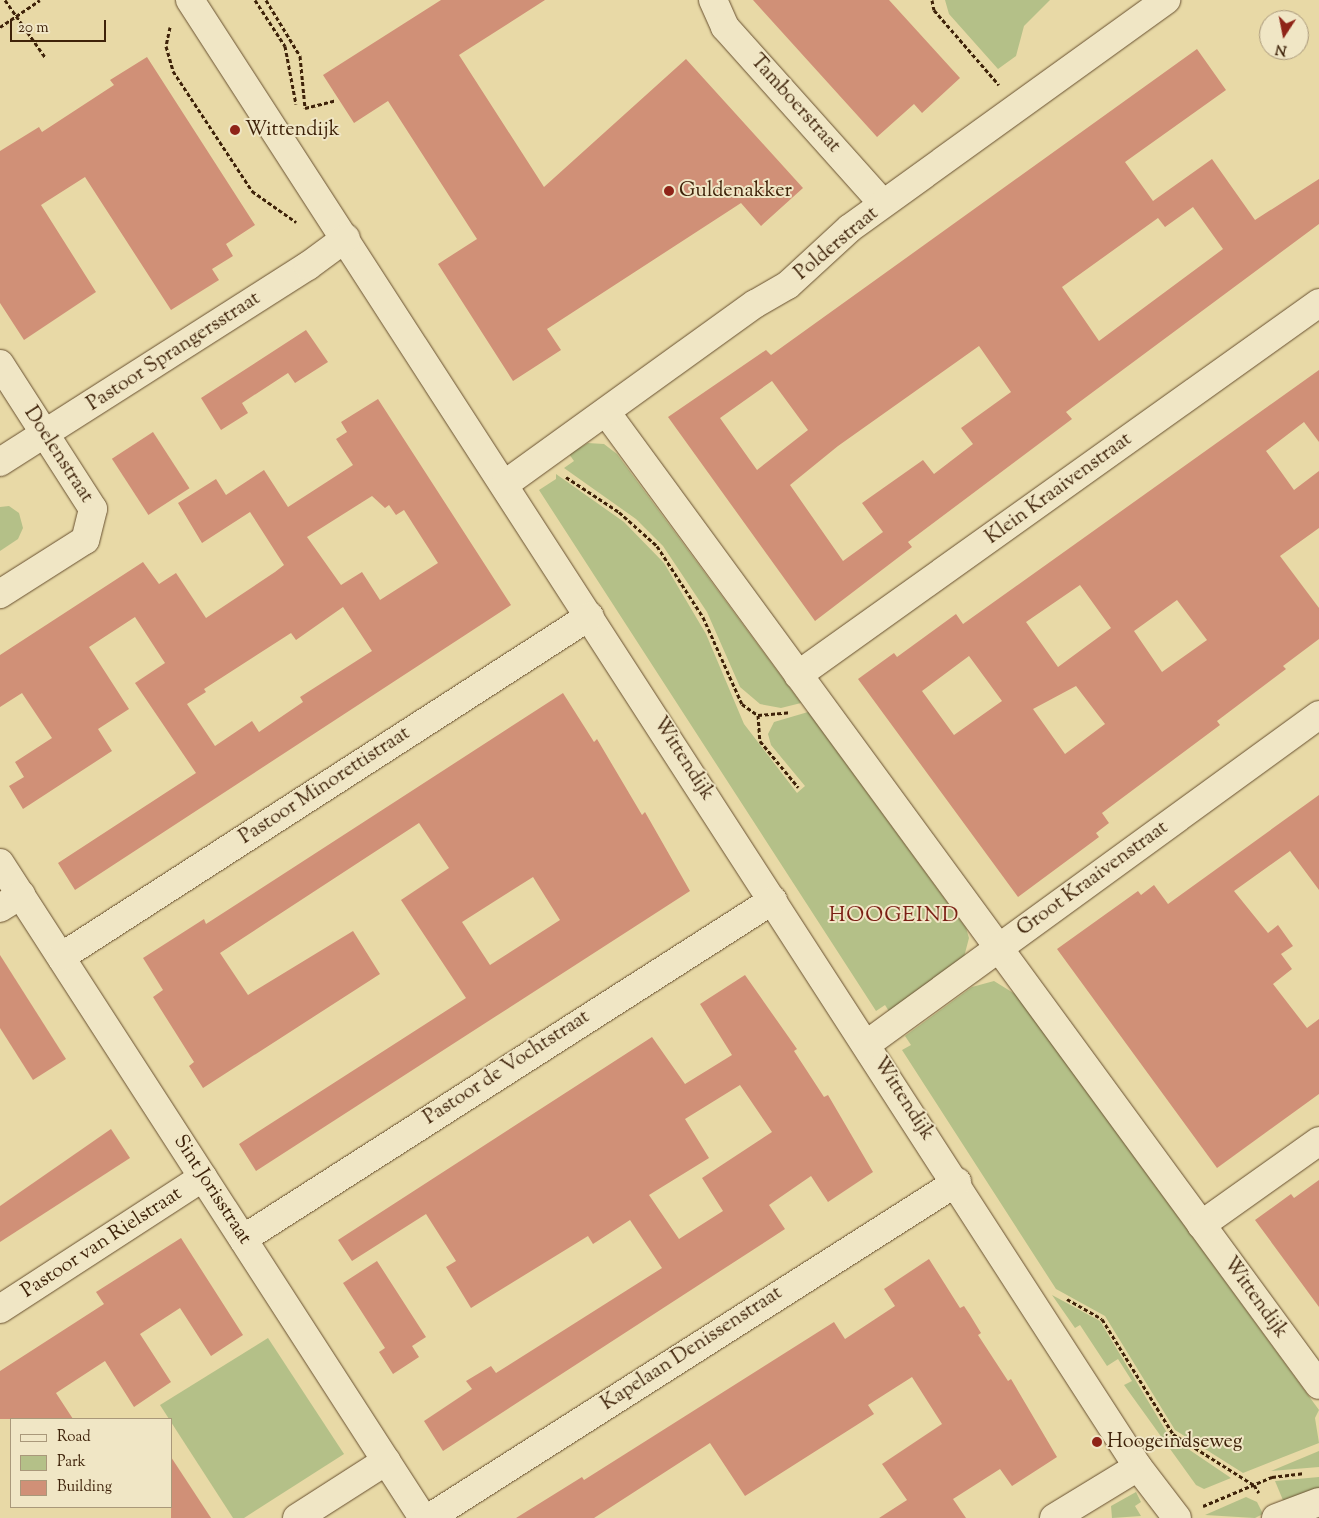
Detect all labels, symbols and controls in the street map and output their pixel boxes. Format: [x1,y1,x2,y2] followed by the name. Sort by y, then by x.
[12,10,109,42] scale bar
[1259,10,1309,60] north arrow
[18,18,49,39] text: 20 m
[1274,38,1289,60] text: N
[745,50,845,158] street label: Tamboerstraat
[245,118,340,142] place label: Wittendijk
[229,124,241,136] marker: Wittendijk
[679,179,792,203] place label: Guldenakker
[663,185,675,197] marker: Guldenakker
[790,202,884,286] street label: Polderstraat
[83,287,265,417] street label: Pastoor Sprangersstraat
[18,402,98,508] street label: Doelenstraat
[981,428,1137,550] street label: Klein Kraaivenstraat
[647,713,719,805] street label: Wittendijk
[235,722,415,850] street label: Pastoor Minorettistraat
[1013,816,1173,942] street label: Groot Kraaivenstraat
[828,903,960,929] district label: HOOGEIND
[420,1005,594,1131] street label: Pastoor de Vochtstraat
[867,1053,939,1145] street label: Wittendijk
[168,1131,256,1249] street label: Sint Jorisstraat
[17,1182,187,1304] street label: Pastoor van Rielstraat
[1217,1253,1293,1343] street label: Wittendijk
[597,1282,787,1416] street label: Kapelaan Denissenstraat
[10,1418,172,1508] legend
[57,1427,91,1448] text: Road
[1107,1430,1243,1454] place label: Hoogeindseweg
[1091,1436,1103,1448] marker: Hoogeindseweg
[57,1452,86,1473] text: Park
[57,1477,112,1498] text: Building

